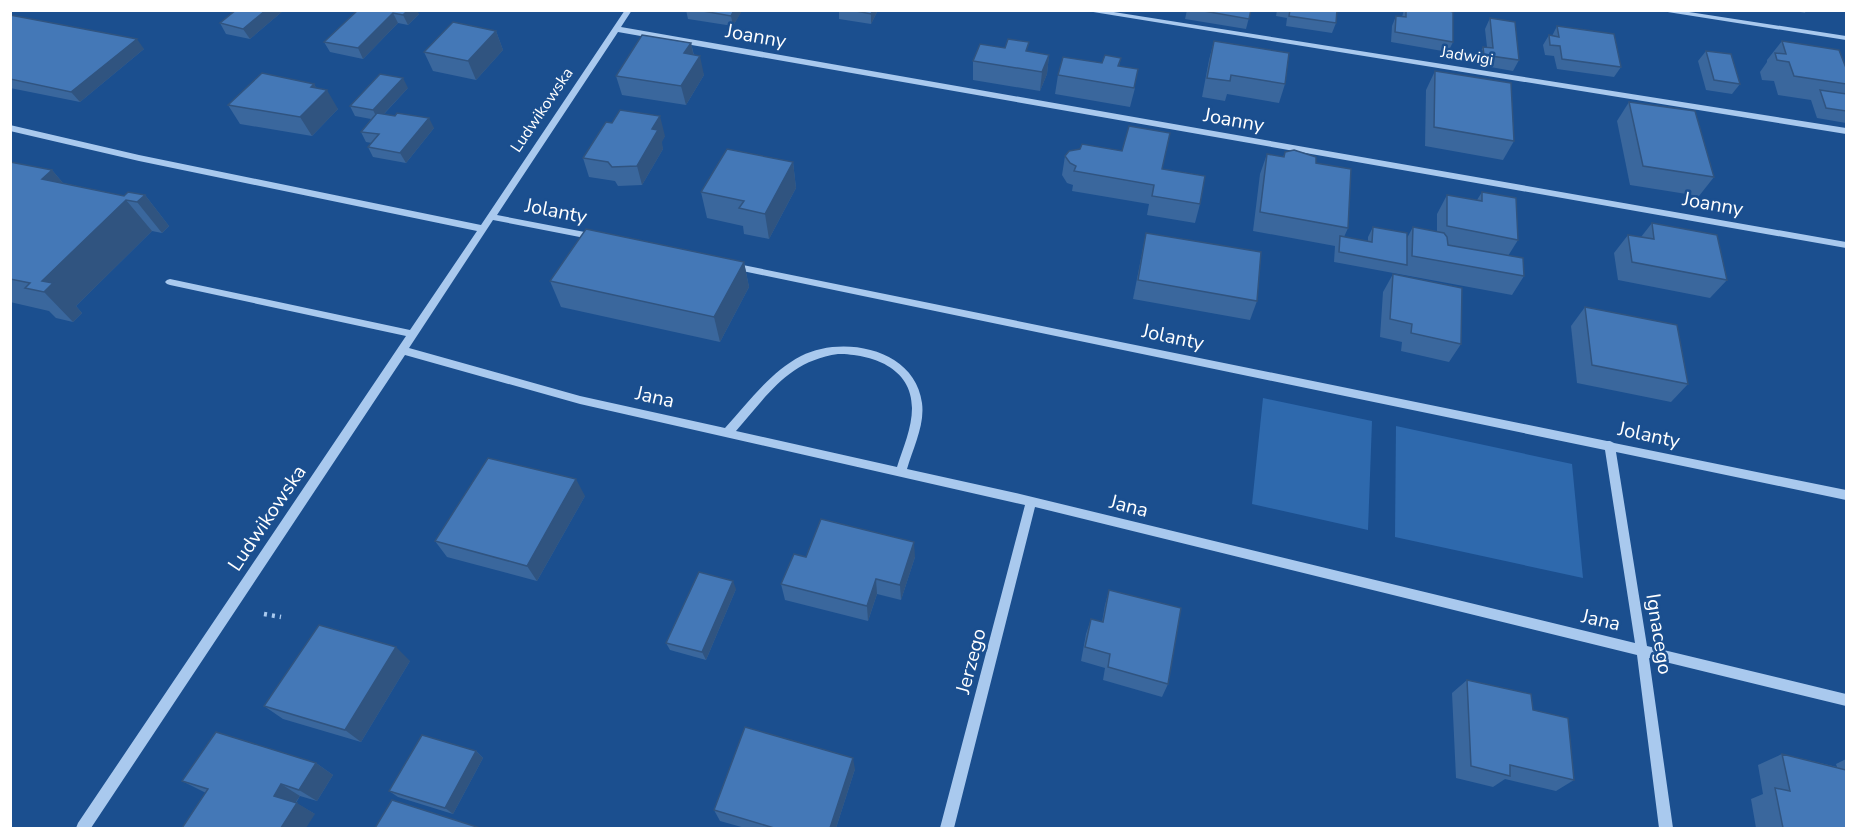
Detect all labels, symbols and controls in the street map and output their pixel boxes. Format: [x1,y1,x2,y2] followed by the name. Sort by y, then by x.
[723,17,789,55] street label: Joanny
[1438,41,1495,71] street label: Jadwigi
[505,63,579,157] street label: Ludwikowska
[1201,101,1267,139] street label: Joanny
[1680,185,1746,223] street label: Joanny
[522,192,590,230] street label: Jolanty
[1138,317,1207,357] street label: Jolanty
[632,379,677,415] street label: Jana
[1614,415,1683,455] street label: Jolanty
[222,460,312,576] street label: Ludwikowska
[1106,488,1151,524] street label: Jana
[1639,592,1679,676] street label: Ignacego
[1578,602,1623,638] street label: Jana
[949,625,993,698] street label: Jerzego

